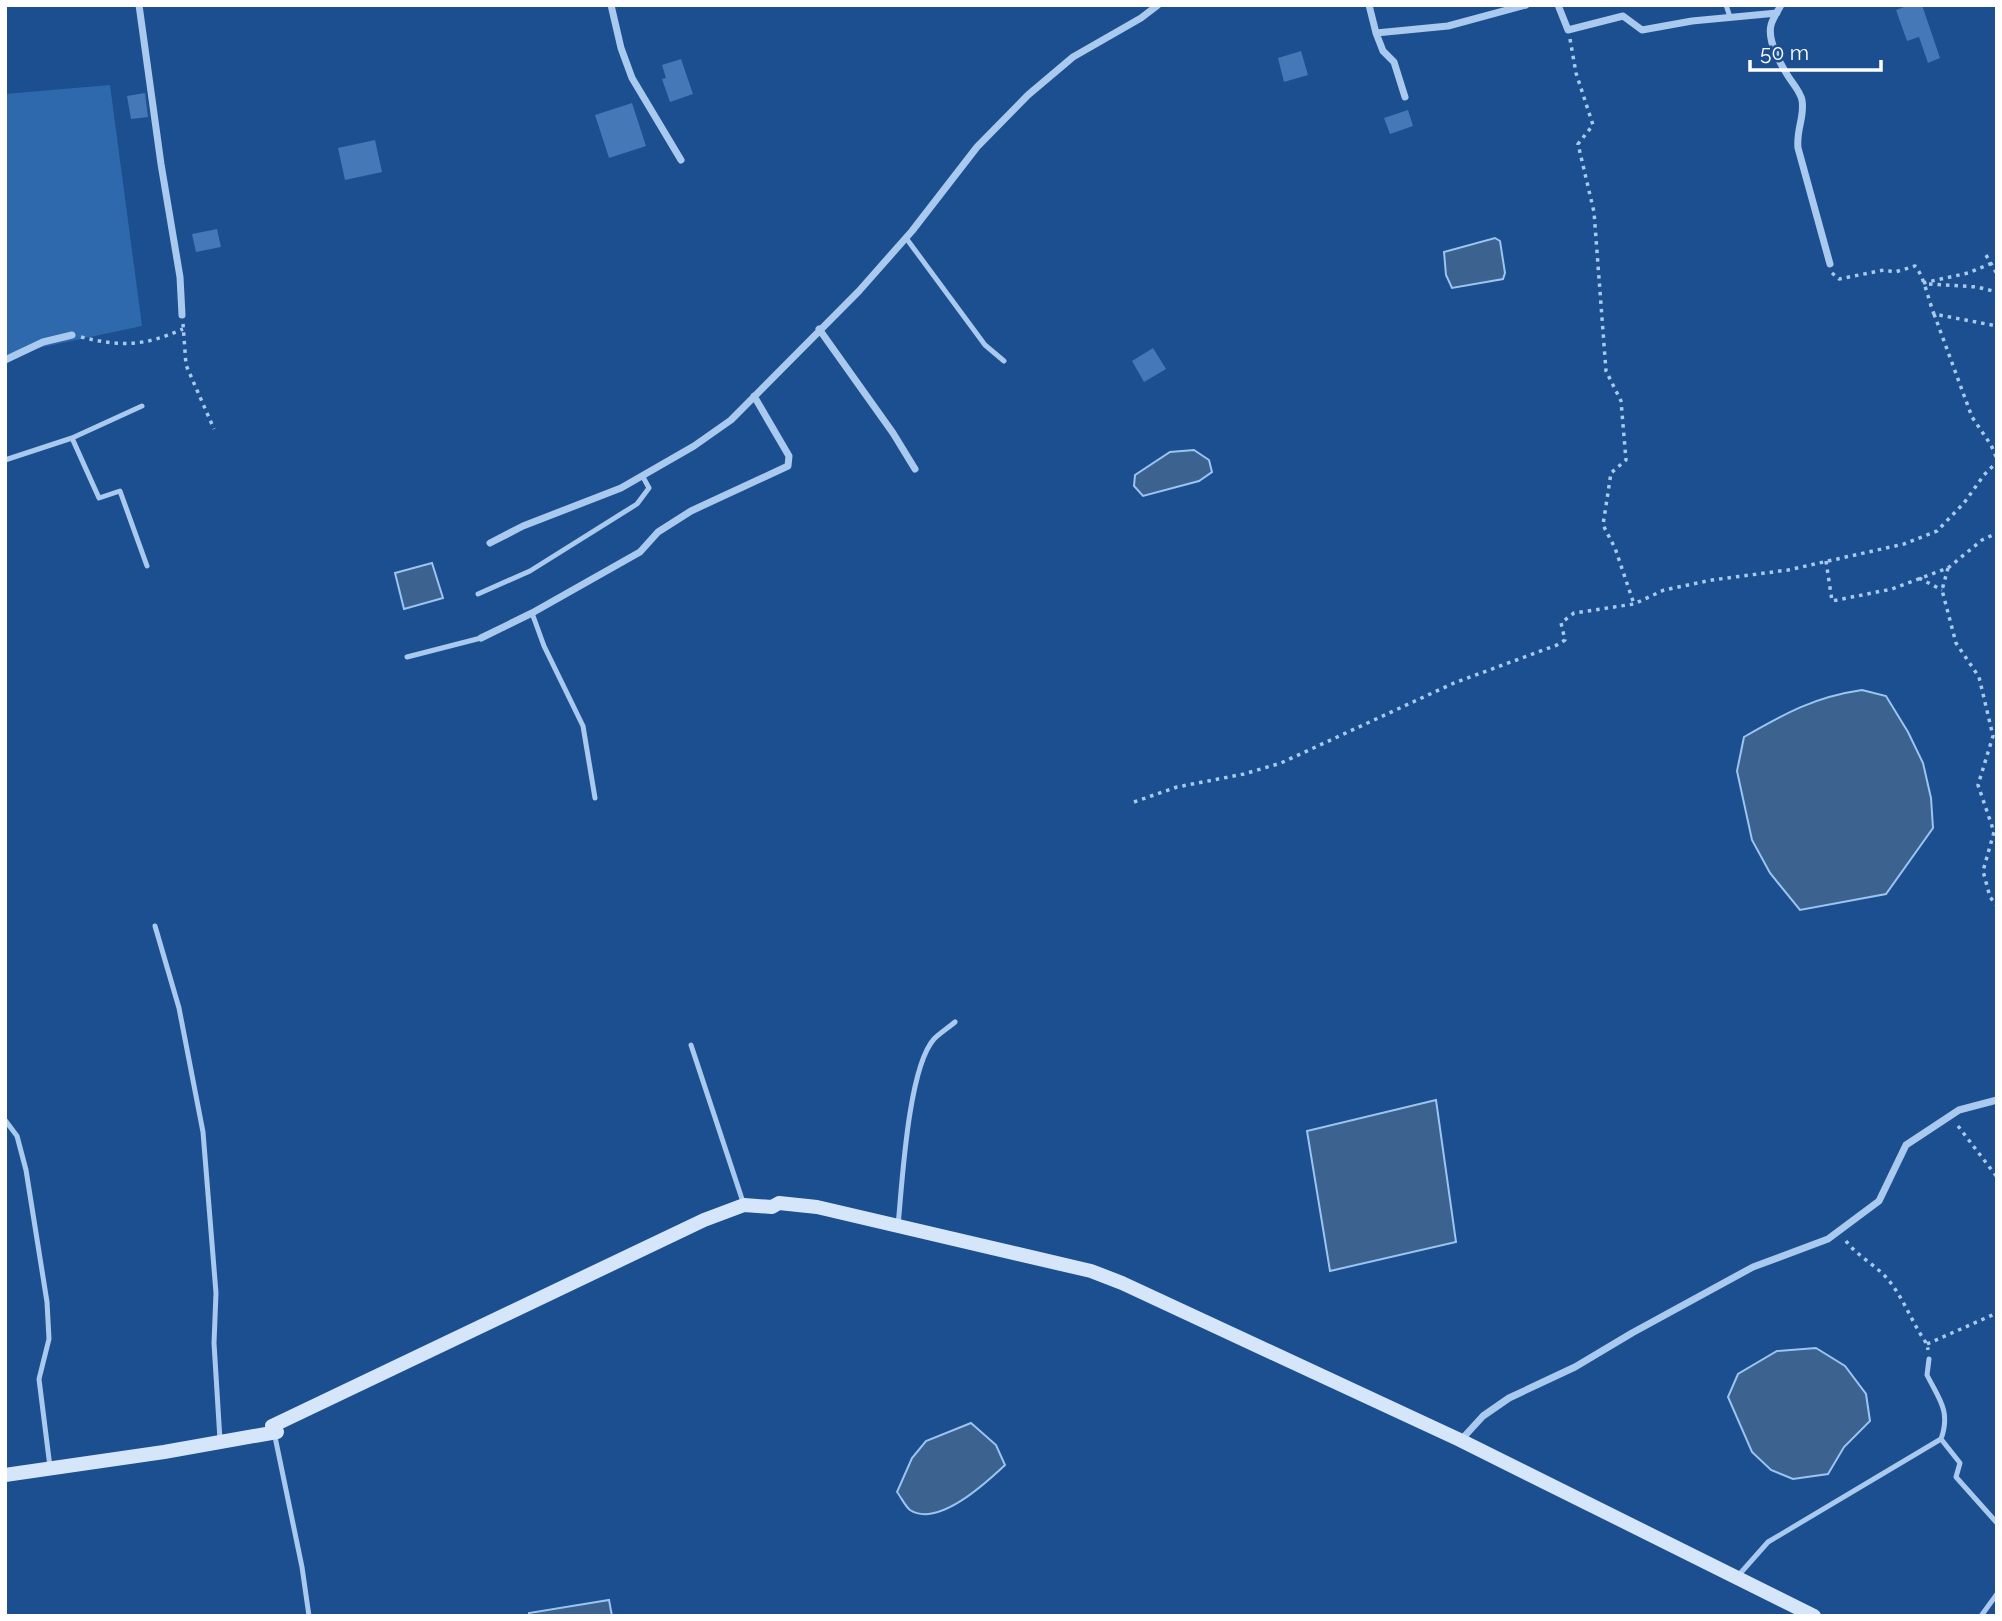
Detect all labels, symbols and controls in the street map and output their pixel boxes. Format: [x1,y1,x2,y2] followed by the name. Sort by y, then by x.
[1750,28,1881,72] scale bar
[1760,40,1809,65] text: 50 m

